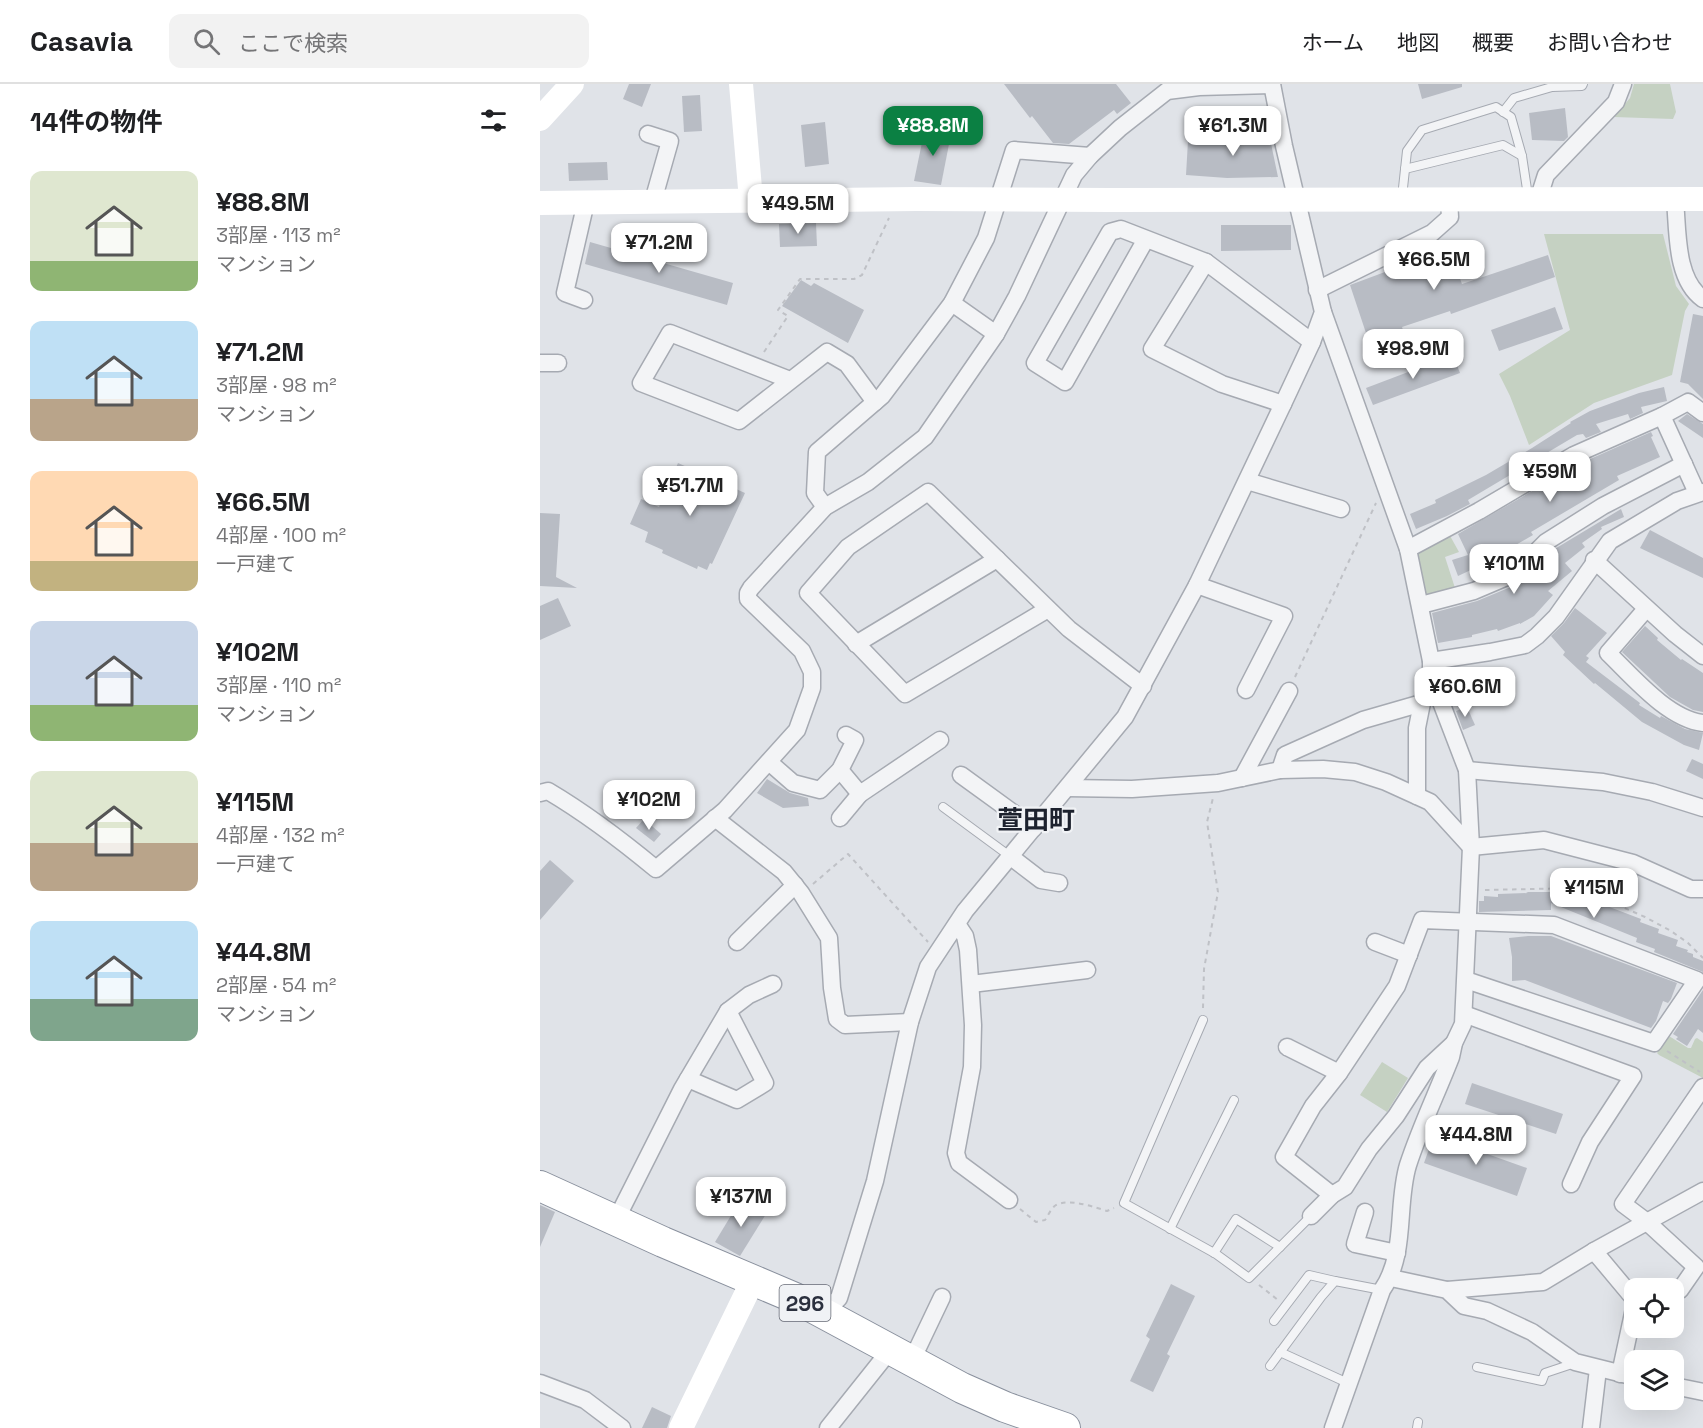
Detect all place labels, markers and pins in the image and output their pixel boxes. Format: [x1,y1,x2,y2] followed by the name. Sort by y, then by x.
[884,106,982,157] pin: ¥88.8M
[1184,106,1282,157] pin: ¥61.3M
[749,184,847,235] pin: ¥49.5M
[610,223,708,274] pin: ¥71.2M
[1385,240,1483,291] pin: ¥66.5M
[1364,329,1462,380] pin: ¥98.9M
[1514,452,1586,503] pin: ¥59M
[641,466,739,517] pin: ¥51.7M
[1472,544,1556,595] pin: ¥101M
[1416,667,1514,718] pin: ¥60.6M
[607,780,691,831] pin: ¥102M
[1552,868,1636,919] pin: ¥115M
[1427,1115,1525,1166] pin: ¥44.8M
[699,1177,783,1228] pin: ¥137M

